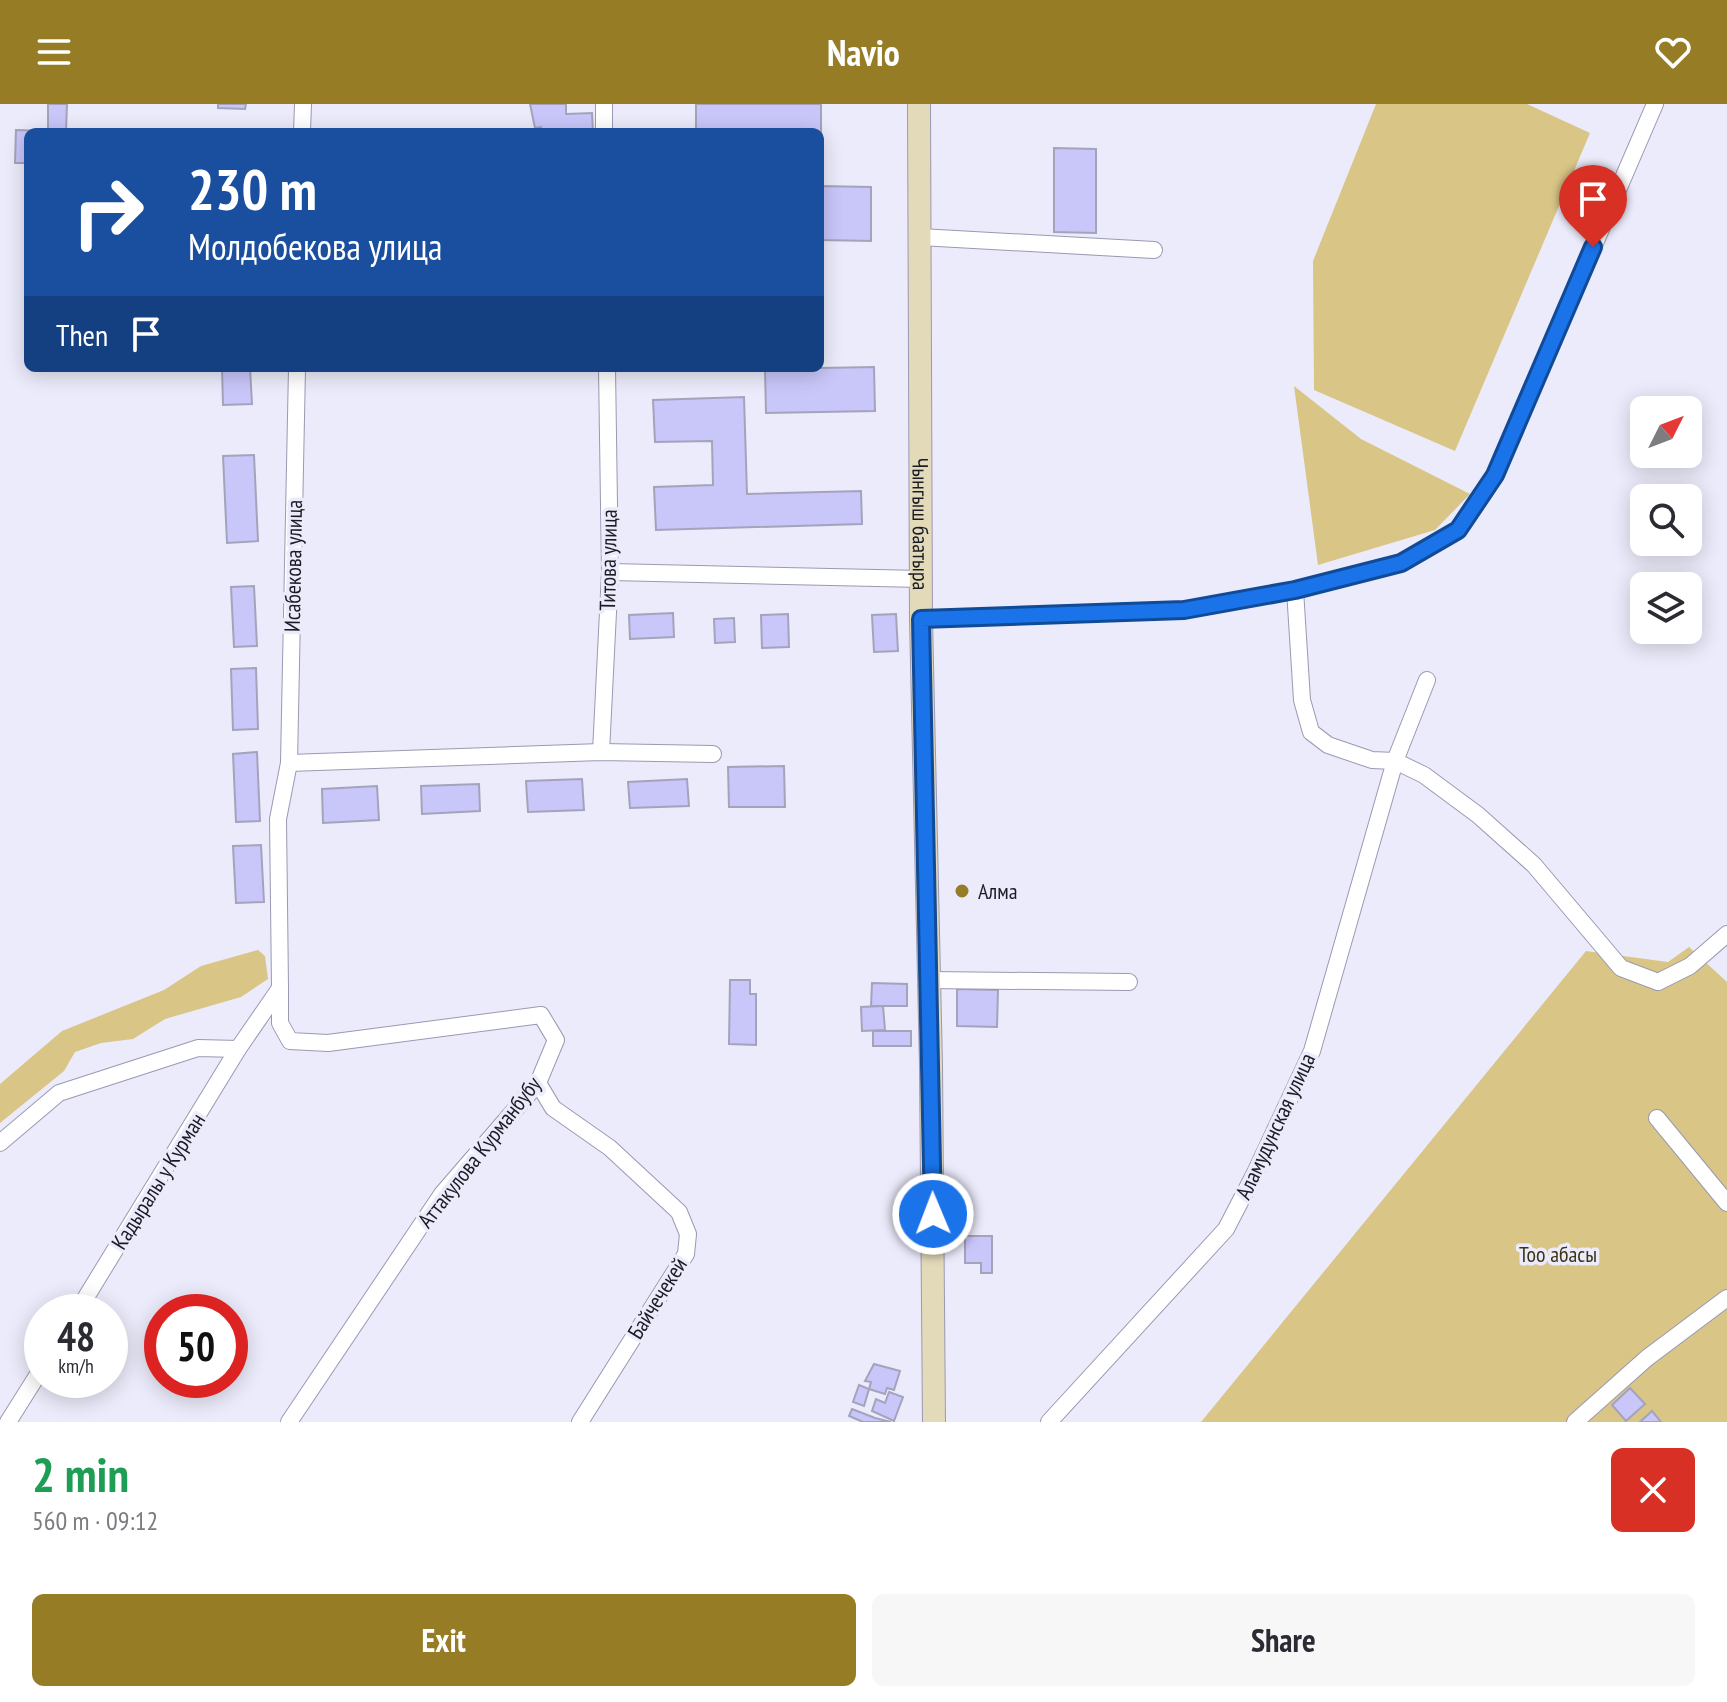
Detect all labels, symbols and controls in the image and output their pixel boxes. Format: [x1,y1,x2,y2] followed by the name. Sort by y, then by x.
[827,29,900,76] text: Navio
[32,30,76,74] icon: menu
[1651,30,1695,74] icon: heart
[188,153,317,225] text: 230 m
[56,160,160,264] icon: right
[1559,165,1627,247] pin
[1571,177,1615,221] icon: arrive
[188,223,442,270] text: Молдобекова улица
[124,312,168,356] icon: arrive
[56,315,108,354] text: Then
[1630,396,1702,468] north arrow
[1630,396,1702,644] map controls
[906,458,935,590] street label: Чынгыш баатыра
[1630,484,1702,556] button: search
[278,500,308,632] street label: Исабекова улица
[593,509,623,611] street label: Титова улица
[1630,572,1702,644] button: layers
[978,877,1017,905] place label: Алма
[953,882,971,900] marker: Алма
[1229,1048,1321,1204] street label: Аламудунская улица
[411,1070,547,1233] street label: Аттакулова Курманбубу
[105,1108,211,1254] street label: Кадыралы у Курман
[891,1172,975,1256] position arrow
[1519,1240,1597,1268] park label: Тоо абасы
[621,1252,693,1344] street label: Байчечекей
[144,1294,248,1398] speed limit sign: 50
[57,1310,95,1362] text: 48
[58,1353,94,1379] text: km/h
[32,1443,129,1505] text: 2 min
[1611,1448,1695,1532] button: close
[32,1504,158,1537] text: 560 m · 09:12
[32,1594,856,1686] button: Exit
[872,1594,1695,1686] button: Share

